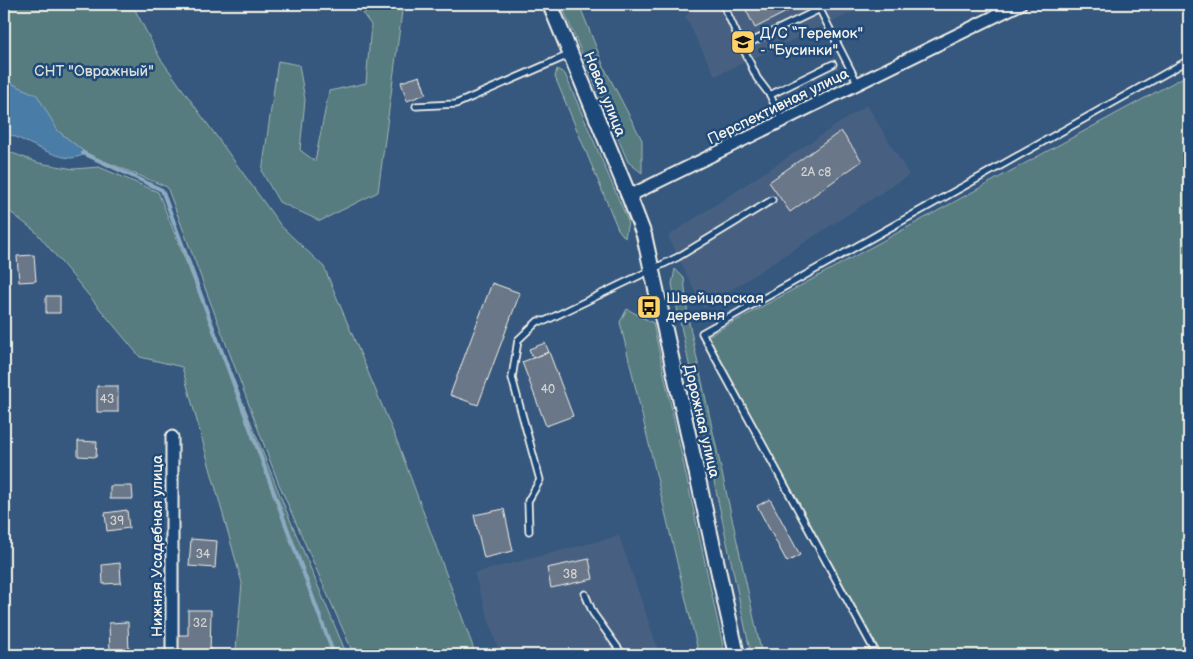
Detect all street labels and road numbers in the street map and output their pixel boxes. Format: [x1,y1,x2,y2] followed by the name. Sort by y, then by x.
[579,49,630,139] street label: Новая улица
[704,64,852,149] street label: Перспективная улица
[679,362,724,480] street label: Дорожная улица
[148,455,167,637] street label: Нижняя Усадебная улица

